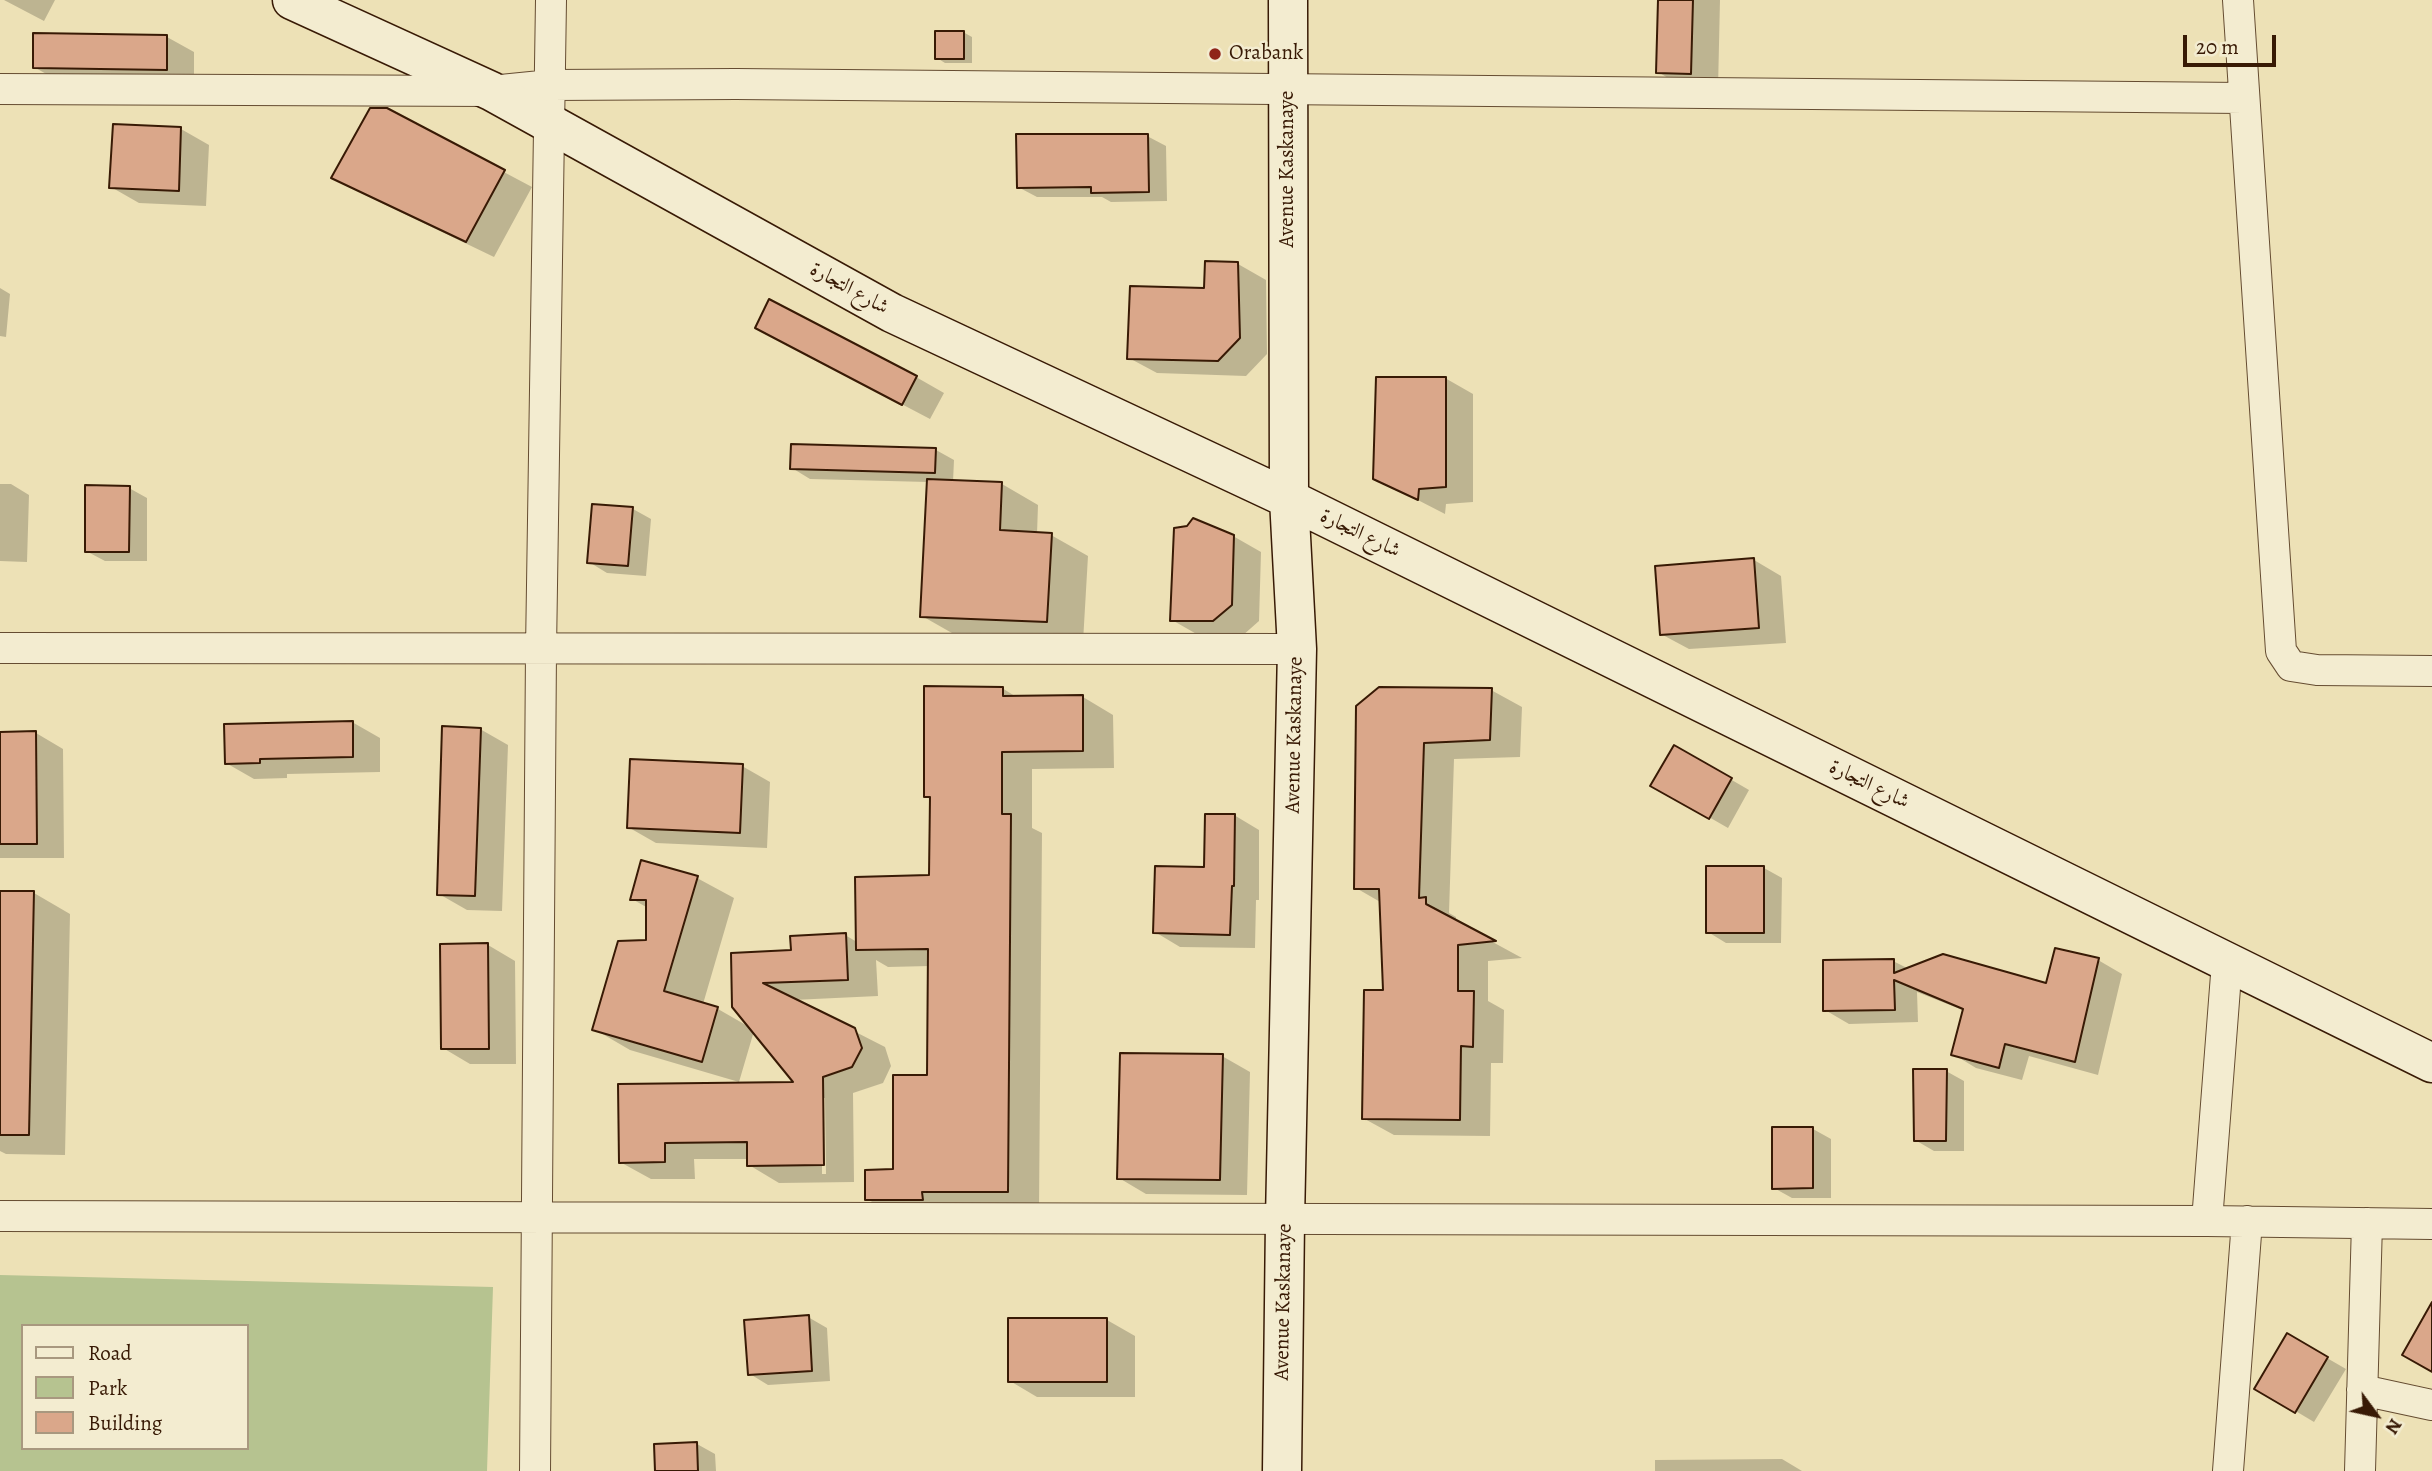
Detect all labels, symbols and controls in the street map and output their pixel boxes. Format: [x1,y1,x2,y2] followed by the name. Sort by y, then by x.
[2187,21,2280,65] scale bar
[2196,33,2239,61] text: 20 m
[1229,41,1304,67] place label: Orabank
[1207,46,1223,62] marker: Orabank
[1275,90,1301,248] street label: Avenue Kaskanaye
[805,257,893,321] street label: شارع التجارة
[1316,504,1404,564] street label: شارع التجارة
[1281,656,1309,814] street label: Avenue Kaskanaye
[1825,755,1913,815] street label: شارع التجارة
[1270,1223,1298,1381] street label: Avenue Kaskanaye
[21,1324,248,1450] legend
[88,1339,132,1367] text: Road
[88,1374,127,1402] text: Park
[2341,1380,2411,1450] north arrow
[88,1409,162,1437] text: Building
[2379,1414,2408,1439] text: N

